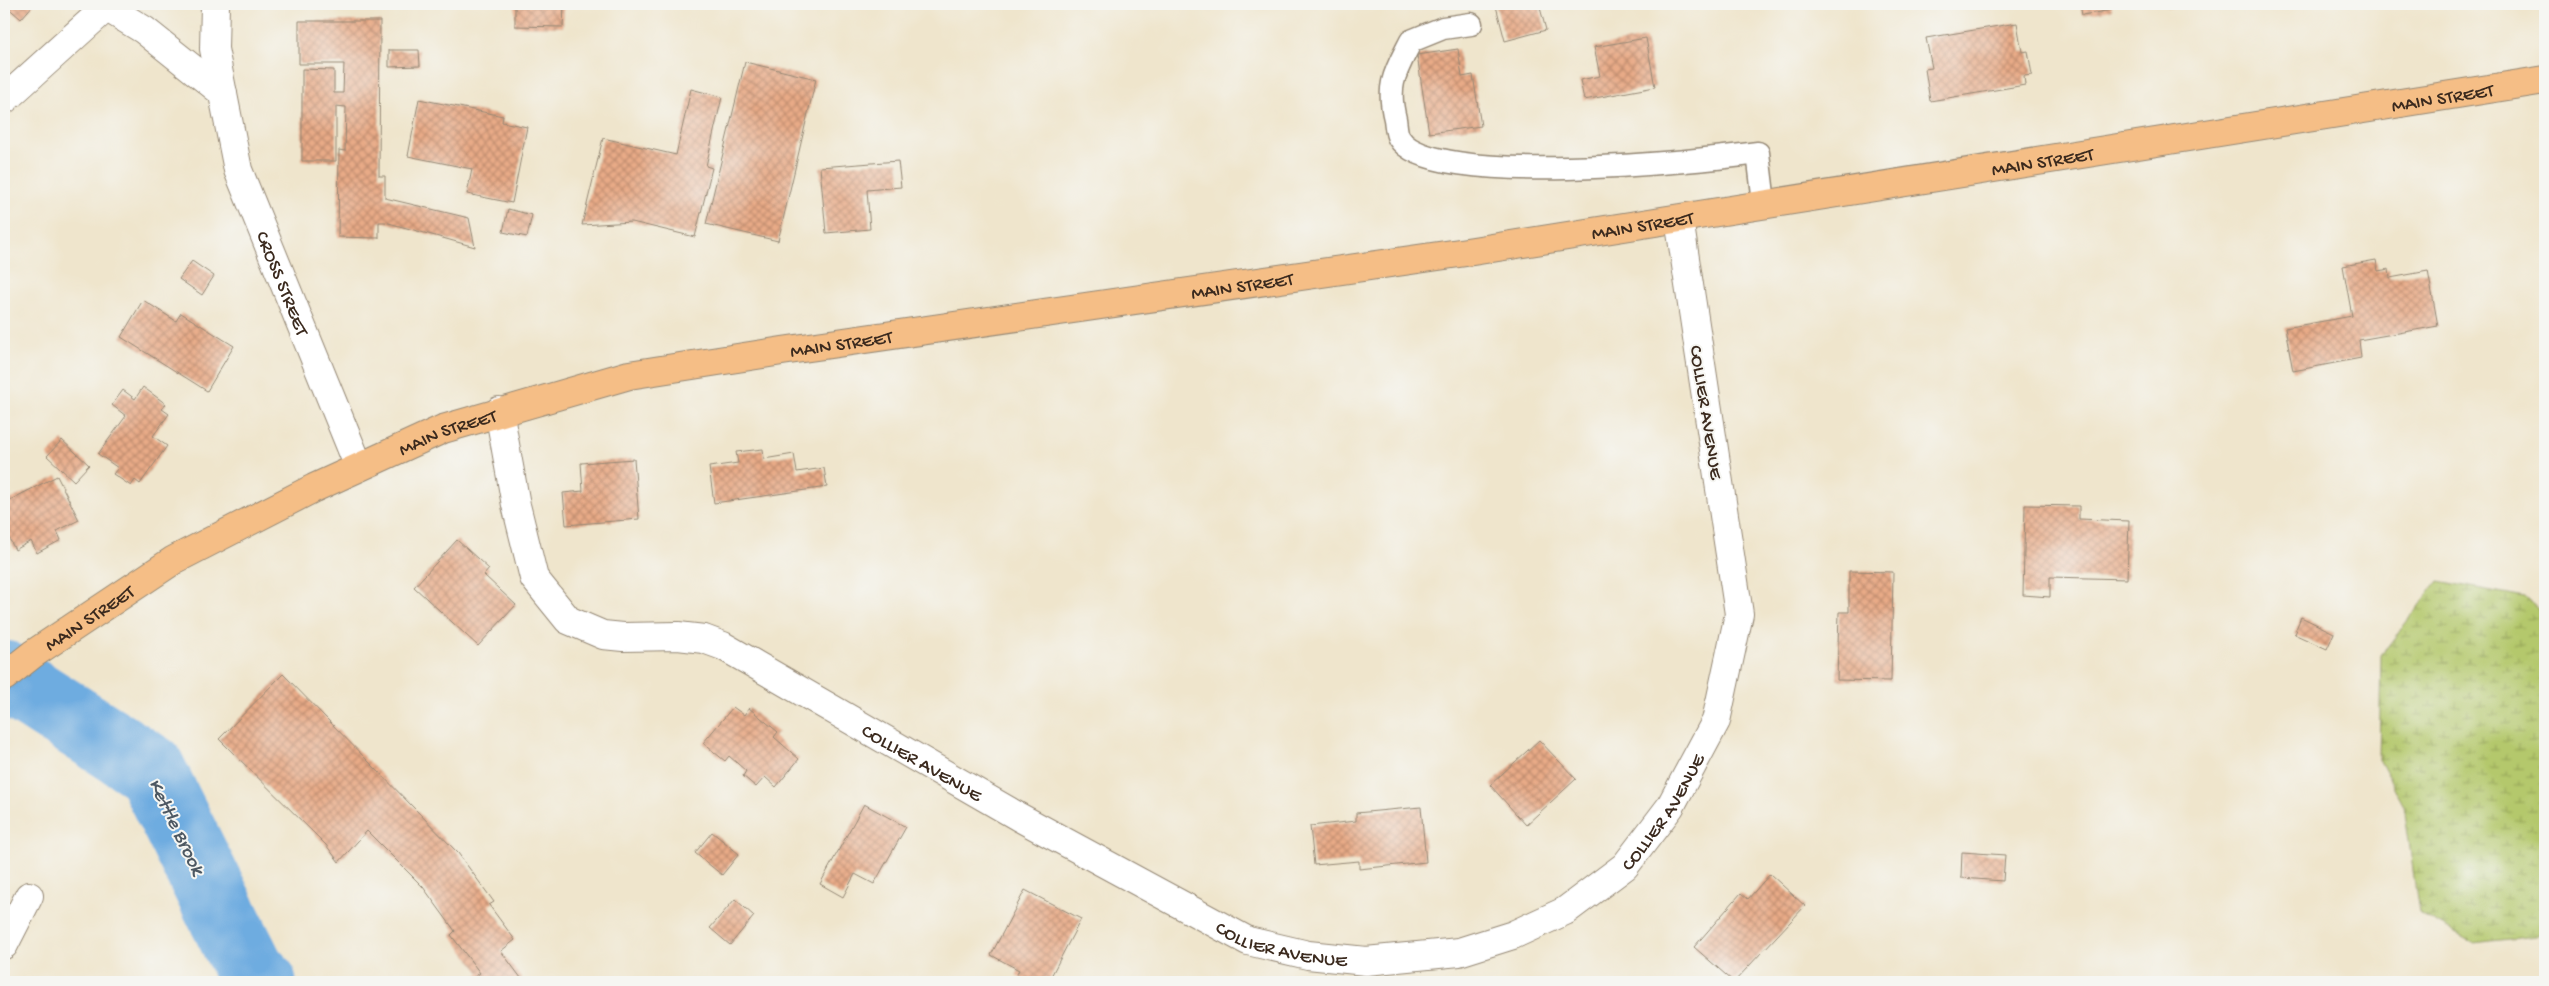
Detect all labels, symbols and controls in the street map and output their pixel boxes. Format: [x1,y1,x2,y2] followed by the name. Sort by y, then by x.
[2390,80,2496,119] street label: MAIN STREET
[1990,144,2096,183] street label: MAIN STREET
[1590,208,1696,247] street label: MAIN STREET
[249,228,312,340] street label: CROSS STREET
[1190,269,1296,307] street label: MAIN STREET
[789,327,895,365] street label: MAIN STREET
[1683,344,1727,482] street label: COLLIER AVENUE
[396,406,500,463] street label: MAIN STREET
[41,581,140,658] street label: MAIN STREET
[857,721,986,809] street label: COLLIER AVENUE
[1618,750,1712,876] street label: COLLIER AVENUE
[142,776,209,881] water label: Kettle Brook
[1211,918,1349,974] street label: COLLIER AVENUE

